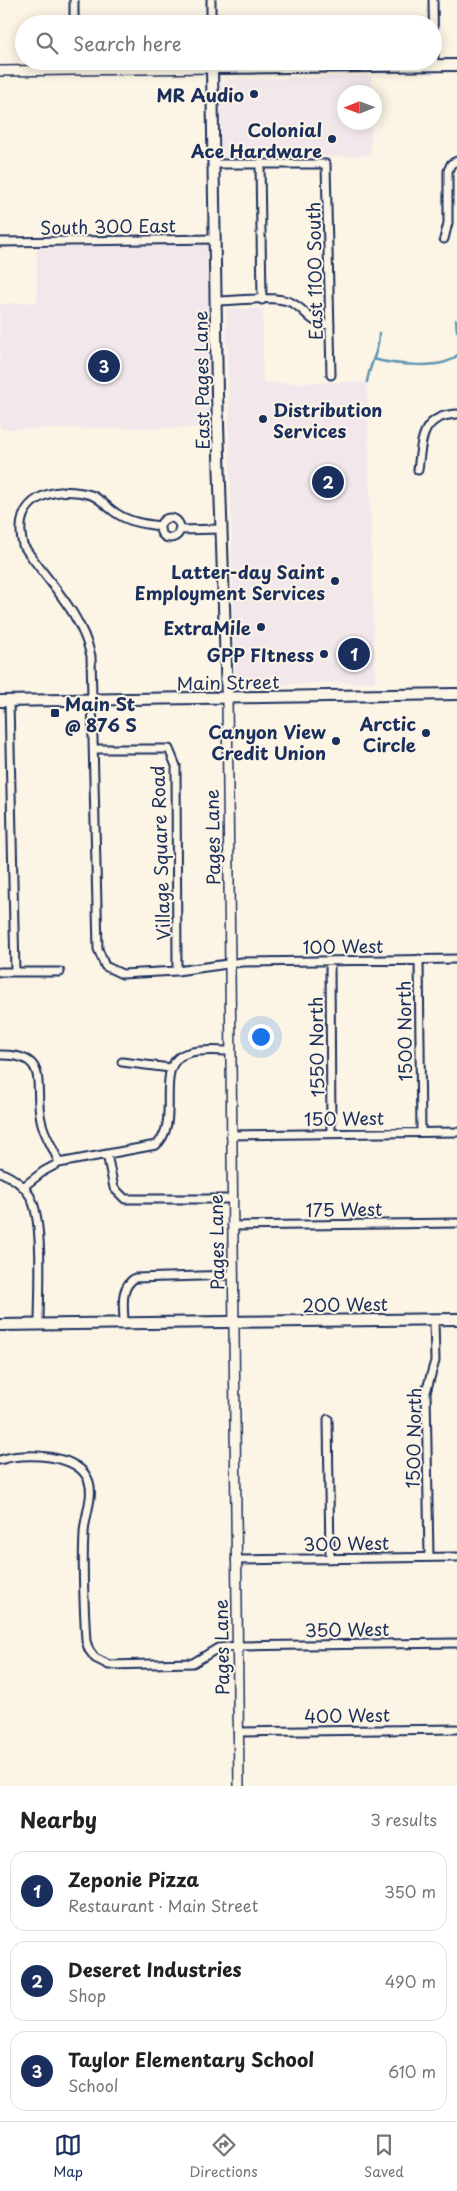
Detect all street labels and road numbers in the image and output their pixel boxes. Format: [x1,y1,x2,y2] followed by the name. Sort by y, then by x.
[299,202,329,340] street label: East 1100 South
[40,211,176,241] street label: South 300 East
[186,310,216,450] street label: East Pages Lane
[176,668,280,696] street label: Main Street
[143,765,177,941] street label: Village Square Road
[198,789,226,885] street label: Pages Lane
[302,932,384,960] street label: 100 West
[390,980,418,1082] street label: 1500 North
[302,997,330,1097] street label: 1550 North
[304,1104,384,1132] street label: 150 West
[202,1194,230,1290] street label: Pages Lane
[305,1195,383,1223] street label: 175 West
[302,1290,388,1318] street label: 200 West
[399,1387,427,1489] street label: 1500 North
[303,1529,389,1557] street label: 300 West
[207,1599,235,1695] street label: Pages Lane
[304,1615,390,1643] street label: 350 West
[304,1701,390,1729] street label: 400 West

